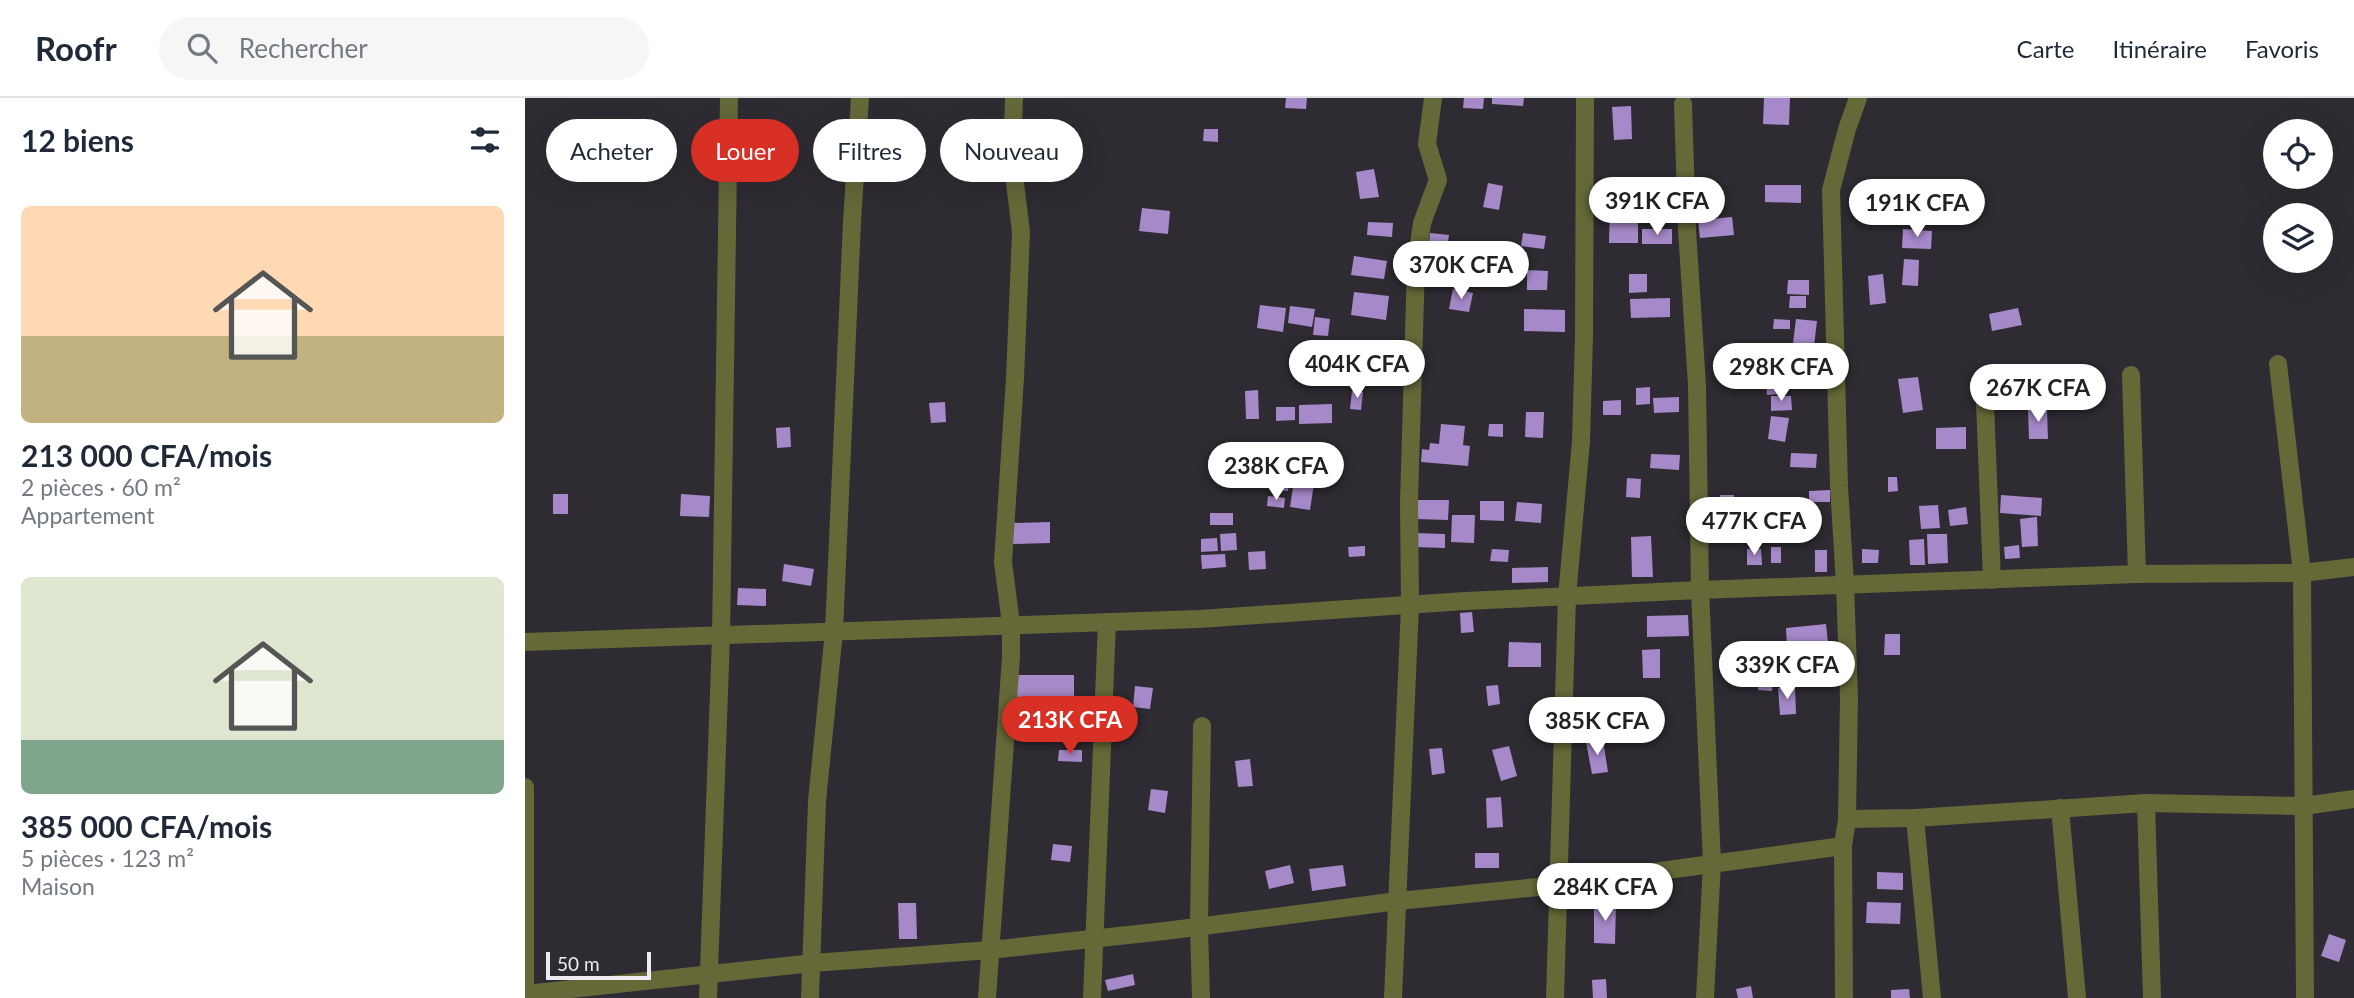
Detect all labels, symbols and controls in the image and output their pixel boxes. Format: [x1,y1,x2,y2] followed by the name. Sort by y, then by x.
[159,17,649,80] search box
[35,28,117,68] text: Roofr
[183,29,221,67] icon: search
[239,32,368,64] text: Rechercher
[2017,34,2075,63] text: Carte
[2113,34,2207,63] text: Itinéraire
[2245,34,2319,63] text: Favoris
[546,119,677,182] chip: Acheter
[691,119,799,182] chip: Louer
[813,119,926,182] chip: Filtres
[940,119,1083,182] chip: Nouveau
[2263,119,2333,273] map controls
[2263,119,2333,189] button: locate
[466,121,504,159] icon: filters
[21,122,134,158] text: 12 biens
[1585,178,1729,237] pin: 391K CFA
[1845,180,1989,239] pin: 191K CFA
[1605,186,1709,214] text: 391K CFA
[1865,188,1969,216] text: 191K CFA
[2263,203,2333,273] button: layers
[1389,242,1533,301] pin: 370K CFA
[1409,250,1513,278] text: 370K CFA
[200,252,326,378] icon: home
[1285,341,1429,400] pin: 404K CFA
[1709,344,1853,403] pin: 298K CFA
[1305,349,1409,377] text: 404K CFA
[1729,352,1833,380] text: 298K CFA
[1966,364,2110,424] pin: 267K CFA
[1986,373,2090,401] text: 267K CFA
[21,437,272,473] text: 213 000 CFA/mois
[1204,442,1348,502] pin: 238K CFA
[1224,451,1328,479] text: 238K CFA
[21,473,181,501] text: 2 pièces · 60 m²
[1682,498,1826,557] pin: 477K CFA
[21,501,154,529] text: Appartement
[1702,506,1806,534] text: 477K CFA
[200,623,326,749] icon: home
[1715,642,1859,701] pin: 339K CFA
[1735,650,1839,678] text: 339K CFA
[998,696,1142,756] pin: 213K CFA
[1525,698,1669,757] pin: 385K CFA
[1018,705,1122,733] text: 213K CFA
[1545,706,1649,734] text: 385K CFA
[21,808,272,844] text: 385 000 CFA/mois
[21,844,194,872] text: 5 pièces · 123 m²
[1533,864,1677,923] pin: 284K CFA
[21,872,95,900] text: Maison
[1553,872,1657,900] text: 284K CFA
[546,949,651,981] scale bar
[557,952,600,975] text: 50 m

